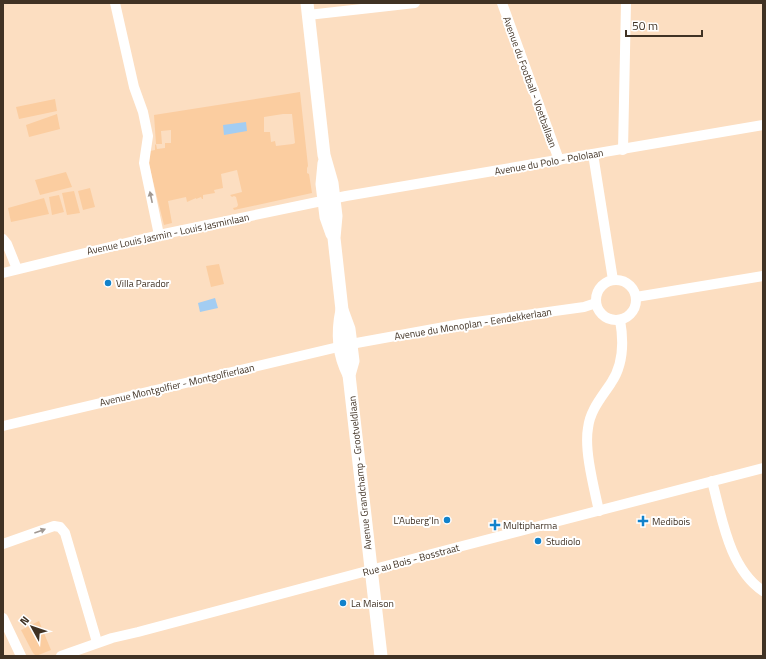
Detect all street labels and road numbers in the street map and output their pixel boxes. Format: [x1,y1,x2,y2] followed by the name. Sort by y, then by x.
[499,14,561,150] street label: Avenue du Football - Voetballaan
[493,145,605,179] street label: Avenue du Polo - Pololaan
[85,209,251,259] street label: Avenue Louis Jasmin - Louis Jasminlaan
[393,304,553,344] street label: Avenue du Monoplan - Eendekkerlaan
[98,360,256,410] street label: Avenue Montgolfier - Montgolfierlaan
[344,395,376,551] street label: Avenue Grandchamp - Grootveldlaan
[361,540,461,580] street label: Rue au Bois - Bosstraat

